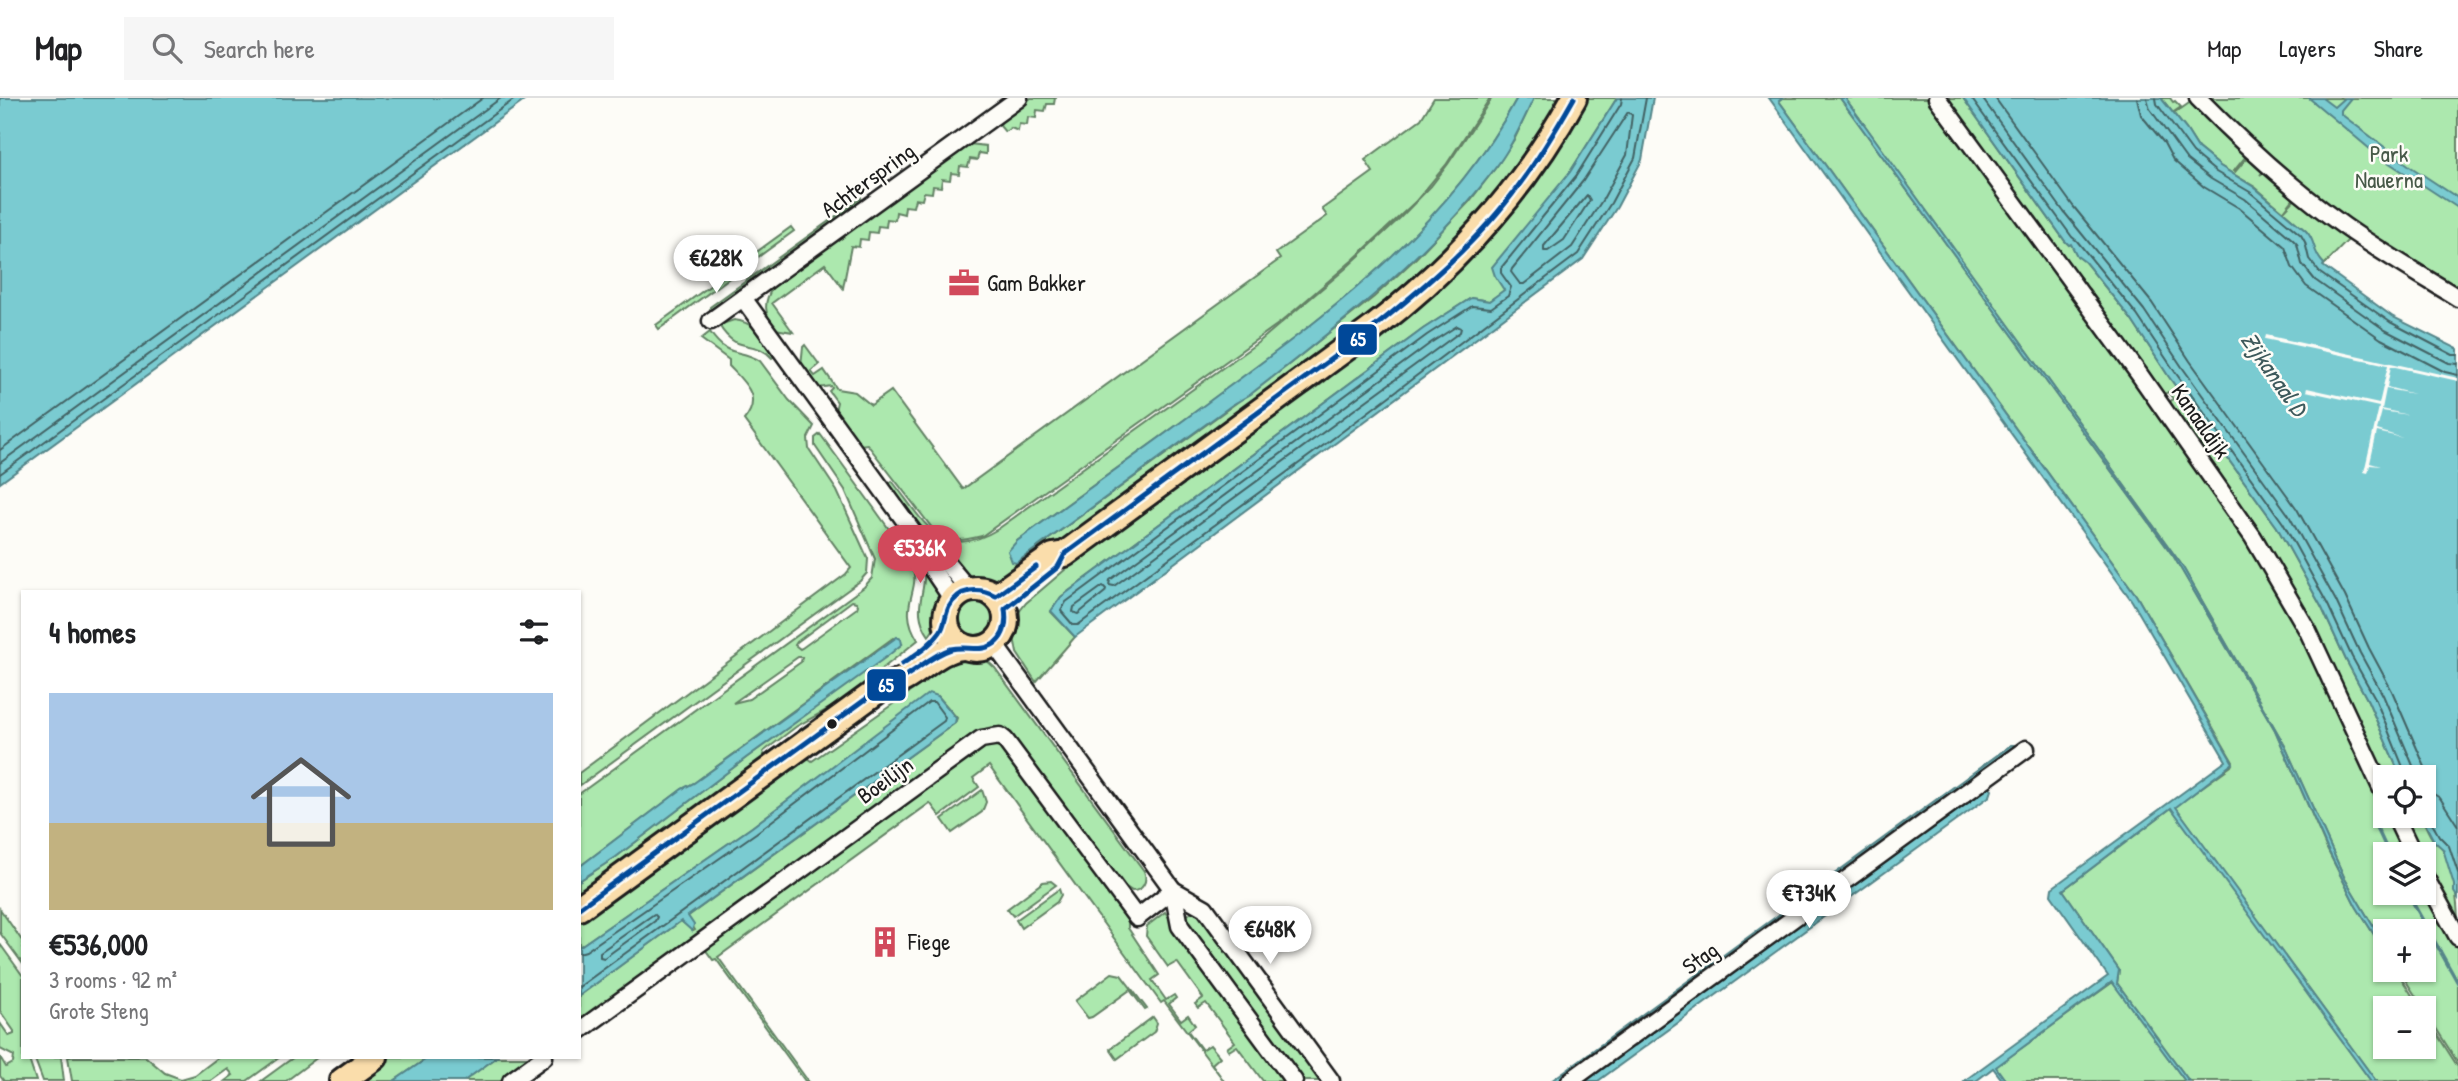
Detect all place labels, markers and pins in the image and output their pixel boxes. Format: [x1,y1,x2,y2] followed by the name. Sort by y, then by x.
[667,236,765,295] pin: €628K
[947,266,981,300] office icon: Gam Bakker
[987,267,1086,298] place label: Gam Bakker
[871,526,969,585] pin: €536K
[825,717,839,731] unlabelled marker
[1760,870,1858,930] pin: €734K
[1221,906,1319,966] pin: €648K
[868,925,902,959] building icon: Fiege
[907,926,950,957] place label: Fiege

